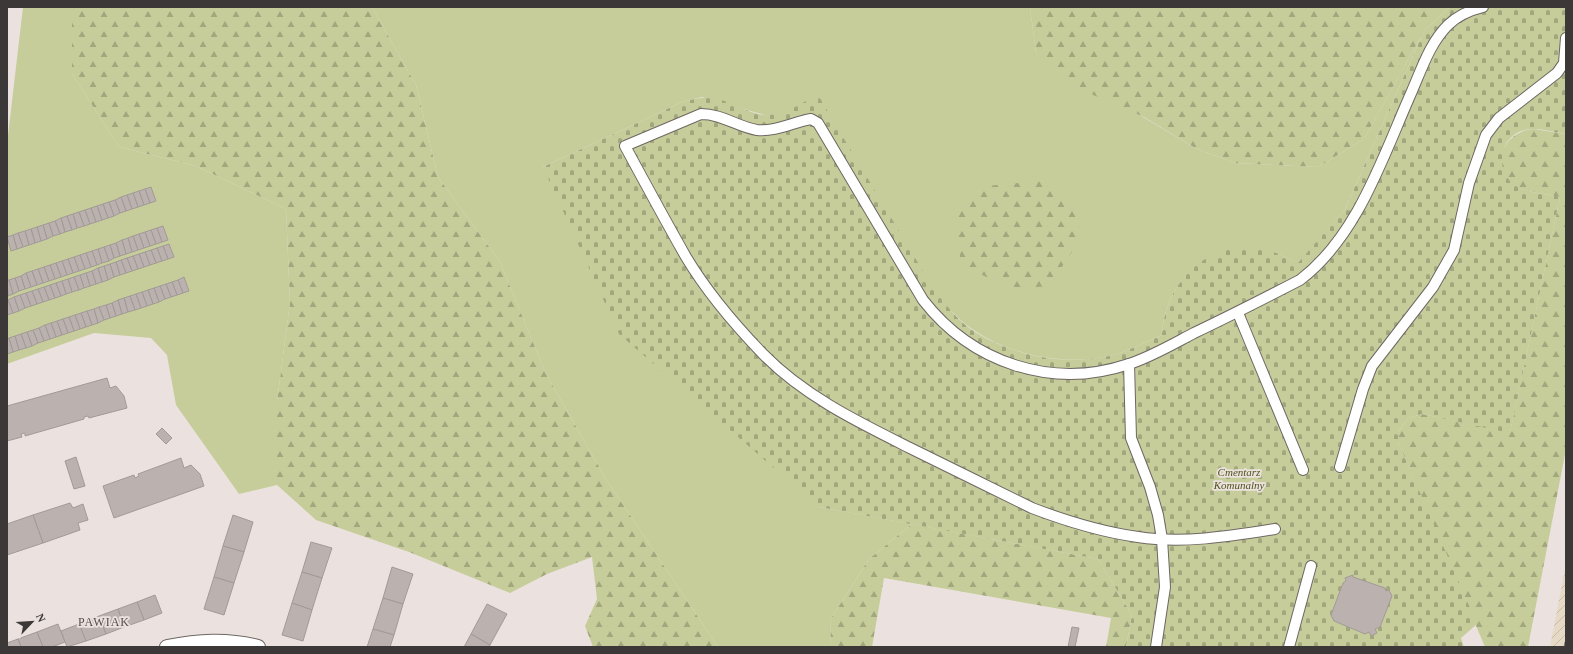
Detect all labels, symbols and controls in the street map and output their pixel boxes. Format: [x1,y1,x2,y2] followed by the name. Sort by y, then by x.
[1213,466,1264,491] park label: Cmentarz Komunalny
[12,602,52,642] north arrow
[34,612,48,624] text: N
[78,615,130,629] district label: PAWIAK

